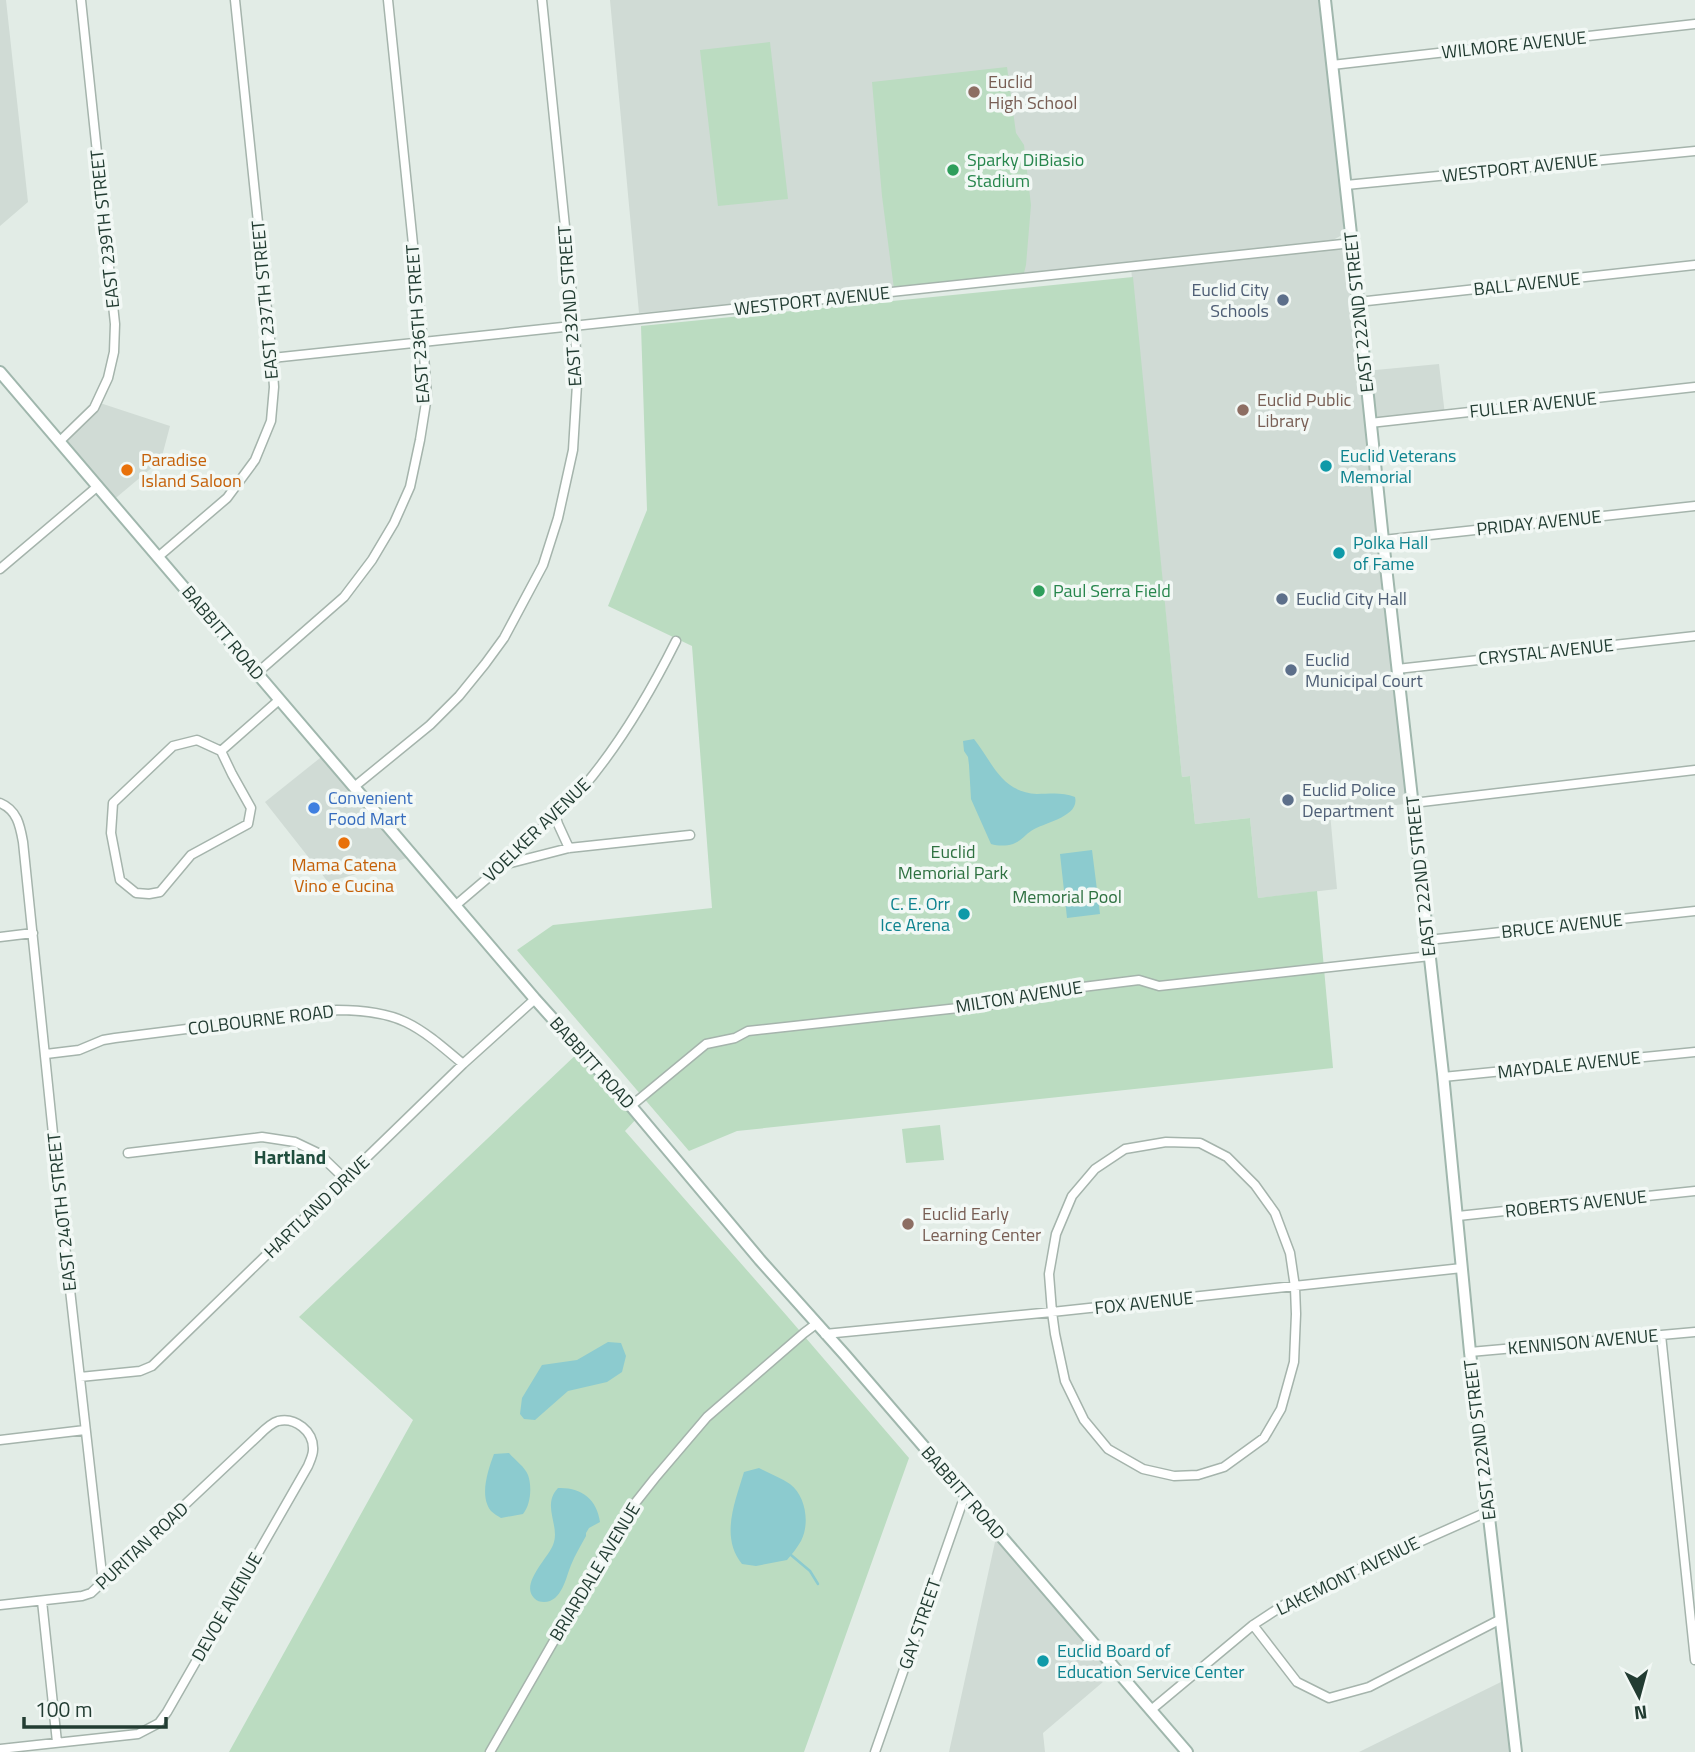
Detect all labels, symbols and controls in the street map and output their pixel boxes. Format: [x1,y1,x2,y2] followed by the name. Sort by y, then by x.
[1440,23,1588,66] street label: WILMORE AVENUE
[988,68,1077,116] place label: Euclid High School
[966,84,982,100] marker: Euclid High School
[967,146,1084,194] place label: Sparky DiBiasio Stadium
[1441,146,1599,189] street label: WESTPORT AVENUE
[83,148,126,310] street label: EAST 239TH STREET
[945,162,961,178] marker: Sparky DiBiasio Stadium
[244,219,285,381] street label: EAST 237TH STREET
[550,224,589,387] street label: EAST 232ND STREET
[1337,230,1380,394] street label: EAST 222ND STREET
[398,243,437,404] street label: EAST 236TH STREET
[1472,264,1582,303] street label: BALL AVENUE
[1191,276,1269,324] place label: Euclid City Schools
[733,279,891,322] street label: WESTPORT AVENUE
[1275,292,1291,308] marker: Euclid City Schools
[1468,384,1598,425] street label: FULLER AVENUE
[1257,386,1352,434] place label: Euclid Public Library
[1235,402,1251,418] marker: Euclid Public Library
[1340,442,1456,490] place label: Euclid Veterans Memorial
[141,446,242,494] place label: Paradise Island Saloon
[1318,458,1334,474] marker: Euclid Veterans Memorial
[119,462,135,478] marker: Paradise Island Saloon
[1475,503,1603,542] street label: PRIDAY AVENUE
[1353,529,1428,577] place label: Polka Hall of Fame
[1331,545,1347,561] marker: Polka Hall of Fame
[1053,577,1171,604] place label: Paul Serra Field
[176,579,271,686] street label: BABBITT ROAD
[1031,583,1047,599] marker: Paul Serra Field
[1296,585,1407,612] place label: Euclid City Hall
[1274,591,1290,607] marker: Euclid City Hall
[1477,631,1615,672] street label: CRYSTAL AVENUE
[1305,646,1424,694] place label: Euclid Municipal Court
[1283,662,1299,678] marker: Euclid Municipal Court
[477,771,597,888] street label: VOELKER AVENUE
[1302,776,1396,824] place label: Euclid Police Department
[328,784,414,832] place label: Convenient Food Mart
[1280,792,1296,808] marker: Euclid Police Department
[1399,794,1442,958] street label: EAST 222ND STREET
[306,800,322,816] marker: Convenient Food Mart
[336,835,352,851] marker: Mama Catena Vino e Cucina
[898,838,1009,886] park label: Euclid Memorial Park
[291,851,397,899] place label: Mama Catena Vino e Cucina
[1012,883,1122,910] park label: Memorial Pool
[880,890,950,938] place label: C. E. Orr Ice Arena
[956,906,972,922] marker: C. E. Orr Ice Arena
[1500,906,1624,945] street label: BRUCE AVENUE
[954,973,1084,1020] street label: MILTON AVENUE
[186,997,335,1042] street label: COLBOURNE ROAD
[543,1010,641,1115] street label: BABBITT ROAD
[1496,1044,1642,1085] street label: MAYDALE AVENUE
[40,1131,83,1293] street label: EAST 240TH STREET
[254,1142,326,1171] district label: Hartland
[258,1149,376,1264] street label: HARTLAND DRIVE
[1504,1183,1648,1224] street label: ROBERTS AVENUE
[922,1200,1041,1248] place label: Euclid Early Learning Center
[900,1216,916,1232] marker: Euclid Early Learning Center
[1093,1284,1195,1321] street label: FOX AVENUE
[1507,1321,1659,1362] street label: KENNISON AVENUE
[1456,1358,1503,1522] street label: EAST 222ND STREET
[915,1440,1012,1545] street label: BABBITT ROAD
[89,1495,194,1596] street label: PURITAN ROAD
[542,1497,647,1646] street label: BRIARDALE AVENUE
[1272,1529,1424,1622] street label: LAKEMONT AVENUE
[184,1547,269,1666] street label: DEVOE AVENUE
[891,1574,948,1673] street label: GAY STREET
[1057,1637,1245,1685] place label: Euclid Board of Education Service Center
[1035,1653,1051,1669] marker: Euclid Board of Education Service Center
[1604,1661,1674,1731] north arrow
[24,1686,166,1730] scale bar
[35,1693,92,1725] text: 100 m
[1633,1698,1649,1729] text: N

